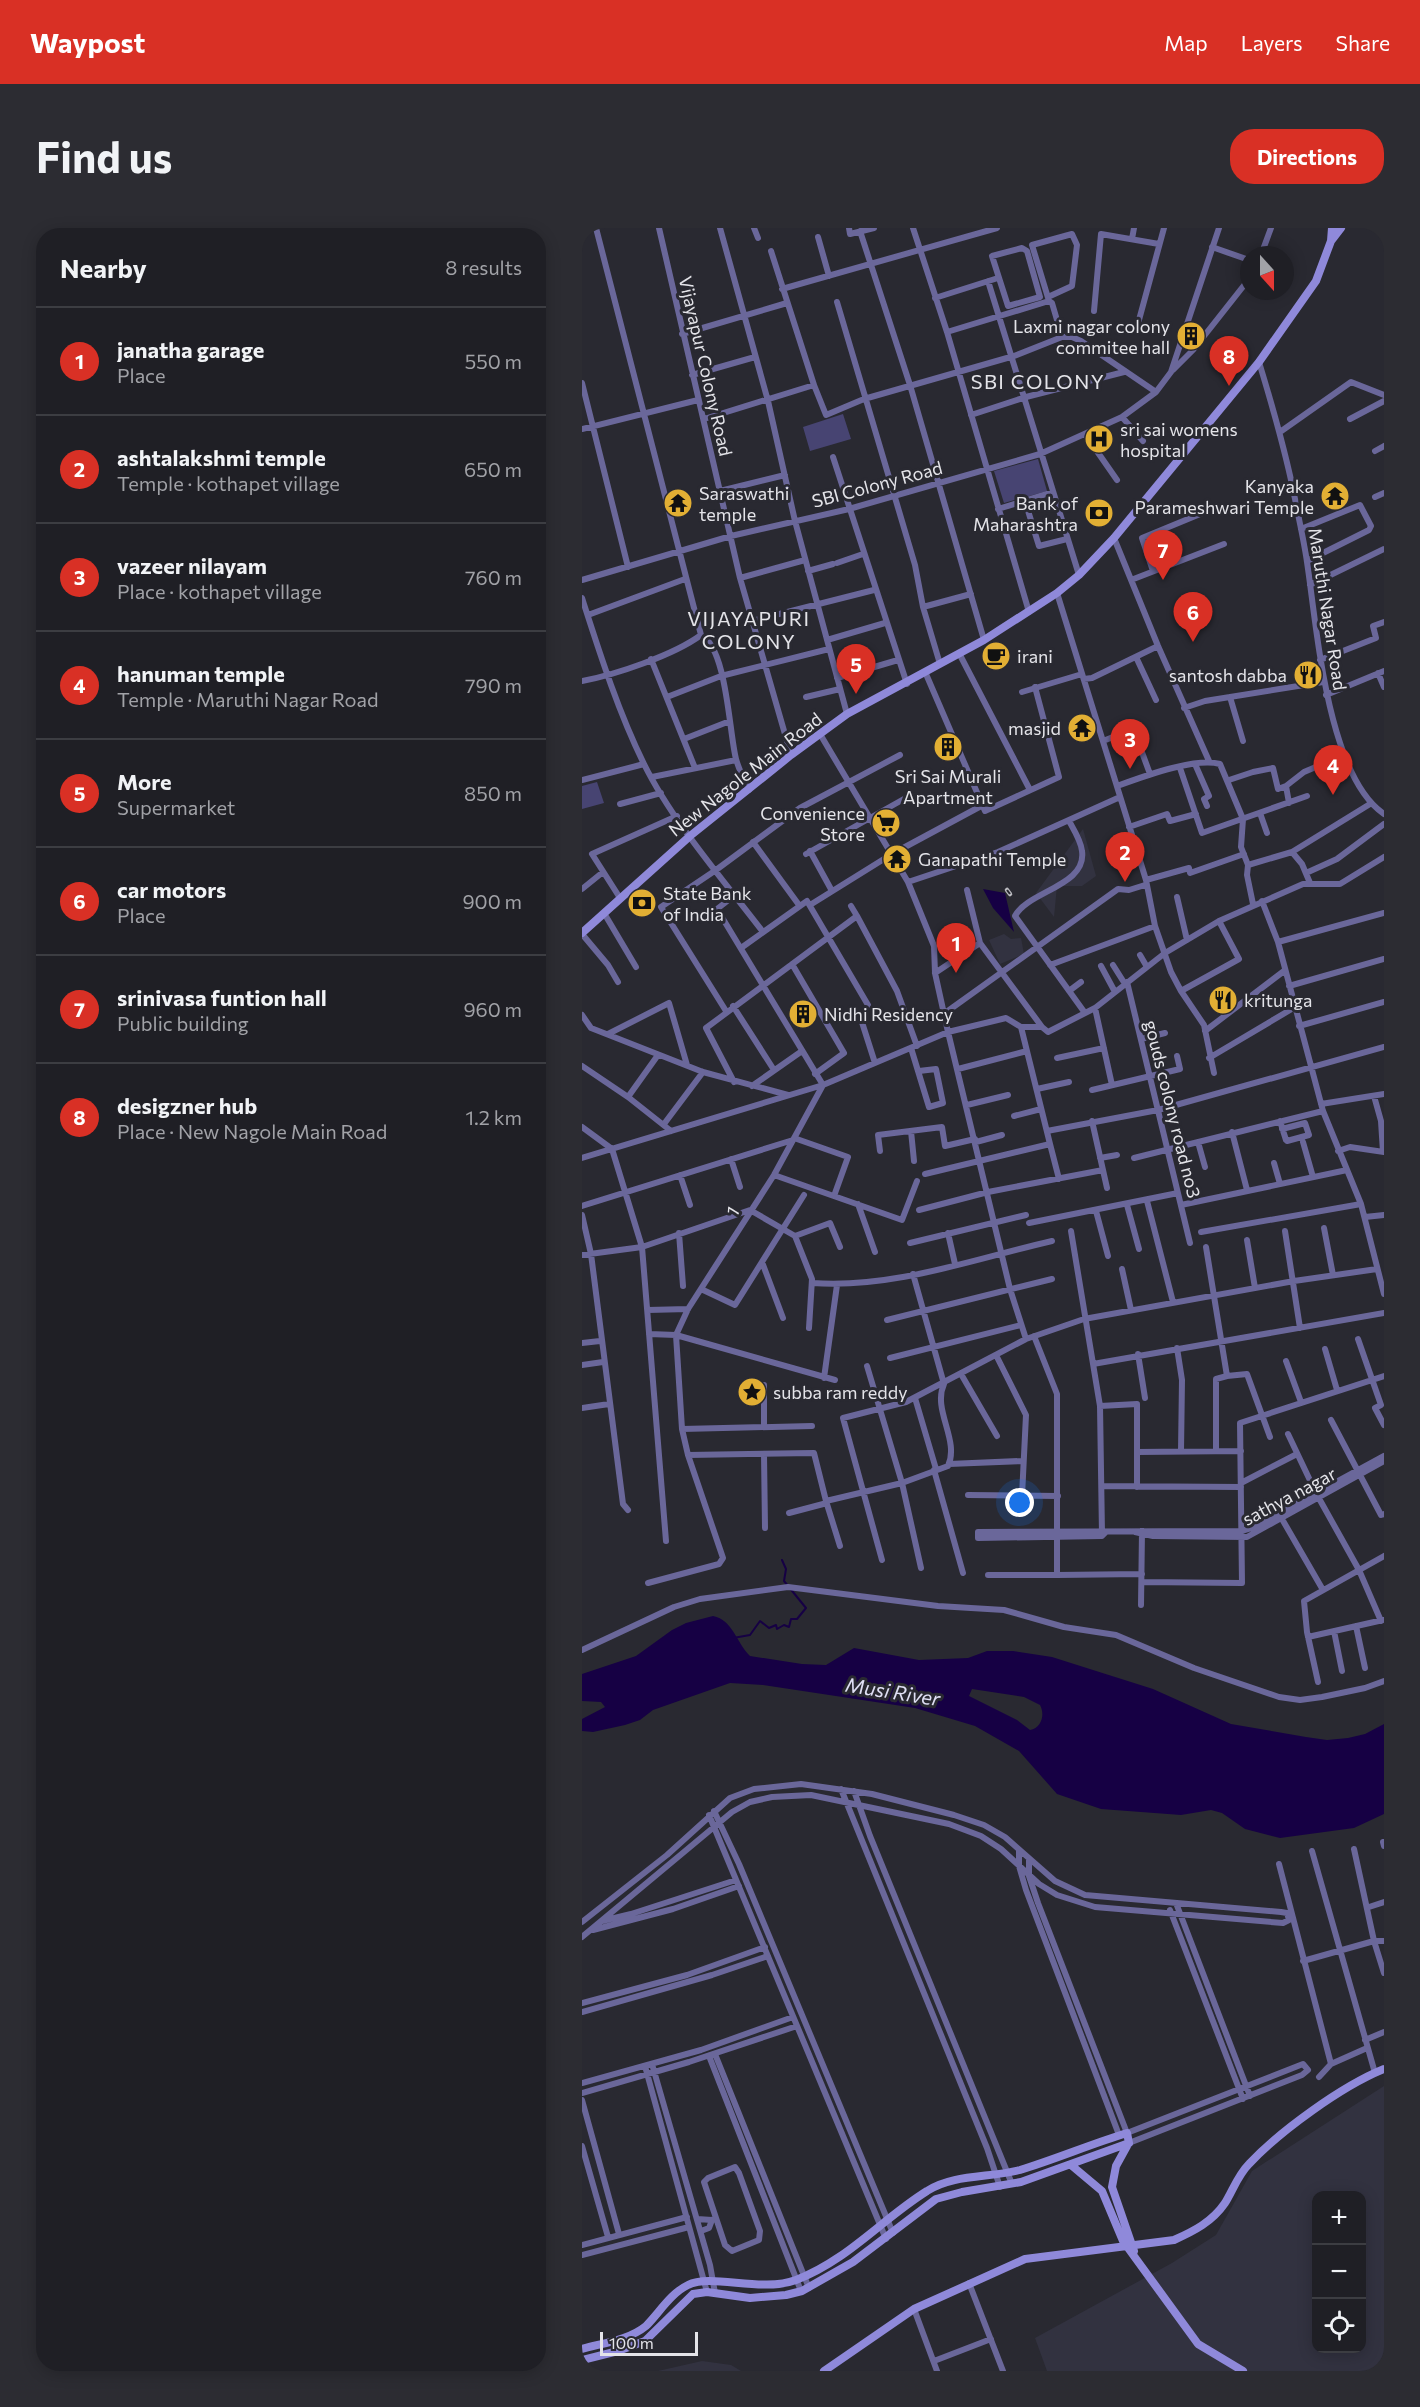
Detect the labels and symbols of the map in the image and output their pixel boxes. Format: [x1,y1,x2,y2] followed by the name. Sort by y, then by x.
[1240,246,1294,300] north arrow
[675,274,737,458] street label: Vijayapur Colony Road
[1013,315,1170,358] place label: Laxmi nagar colony commitee hall
[1175,320,1207,352] building icon: Laxmi nagar colony commitee hall
[1210,336,1248,386] pin: 8
[971,369,1105,393] district label: SBI COLONY
[1120,418,1238,461] place label: sri sai womens hospital
[1083,423,1115,455] hospital icon: sri sai womens hospital
[809,456,945,512] street label: SBI Colony Road
[1134,475,1314,518] place label: Kanyaka Parameshwari Temple
[1319,480,1351,512] temple icon: Kanyaka Parameshwari Temple
[699,482,789,525] place label: Saraswathi temple
[662,487,694,519] temple icon: Saraswathi temple
[973,492,1079,535] place label: Bank of Maharashtra
[1083,497,1115,529] bank icon: Bank of Maharashtra
[1304,526,1352,692] street label: Maruthi Nagar Road
[1144,530,1182,580] pin: 7
[1174,592,1212,642] pin: 6
[687,606,811,653] district label: VIJAYAPURI COLONY
[980,640,1012,672] cafe icon: irani
[836,644,876,694] pin: 5
[1017,645,1053,667] place label: irani
[1292,659,1324,691] restaurant icon: santosh dabba
[1169,664,1287,686] place label: santosh dabba
[664,707,826,841] street label: New Nagole Main Road
[1066,712,1098,744] temple icon: masjid
[1008,717,1061,739] place label: masjid
[1110,720,1150,769] pin: 3
[932,731,964,763] building icon: Sri Sai Murali Apartment
[1314,746,1353,795] pin: 4
[895,765,1001,808] place label: Sri Sai Murali Apartment
[760,802,865,845] place label: Convenience Store
[870,807,902,839] supermarket icon: Convenience Store
[1106,832,1144,882] pin: 2
[881,843,913,875] temple icon: Ganapathi Temple
[918,848,1066,870] place label: Ganapathi Temple
[663,882,752,925] place label: State Bank of India
[626,887,658,919] bank icon: State Bank of India
[936,924,976,973] pin: 1
[1207,984,1239,1016] restaurant icon: kritunga
[1244,989,1312,1011] place label: kritunga
[787,998,819,1030] building icon: Nidhi Residency
[824,1003,953,1025] place label: Nidhi Residency
[1140,1018,1206,1200] street label: gouds colony road no3
[721,1202,743,1220] street label: 1
[736,1376,768,1408] place icon: subba ram reddy
[773,1381,907,1403] place label: subba ram reddy
[1238,1462,1340,1530] street label: sathya nagar
[1005,1488,1034,1517] your location
[844,1672,943,1710] water label: Musi River
[600,2329,698,2356] scale bar

